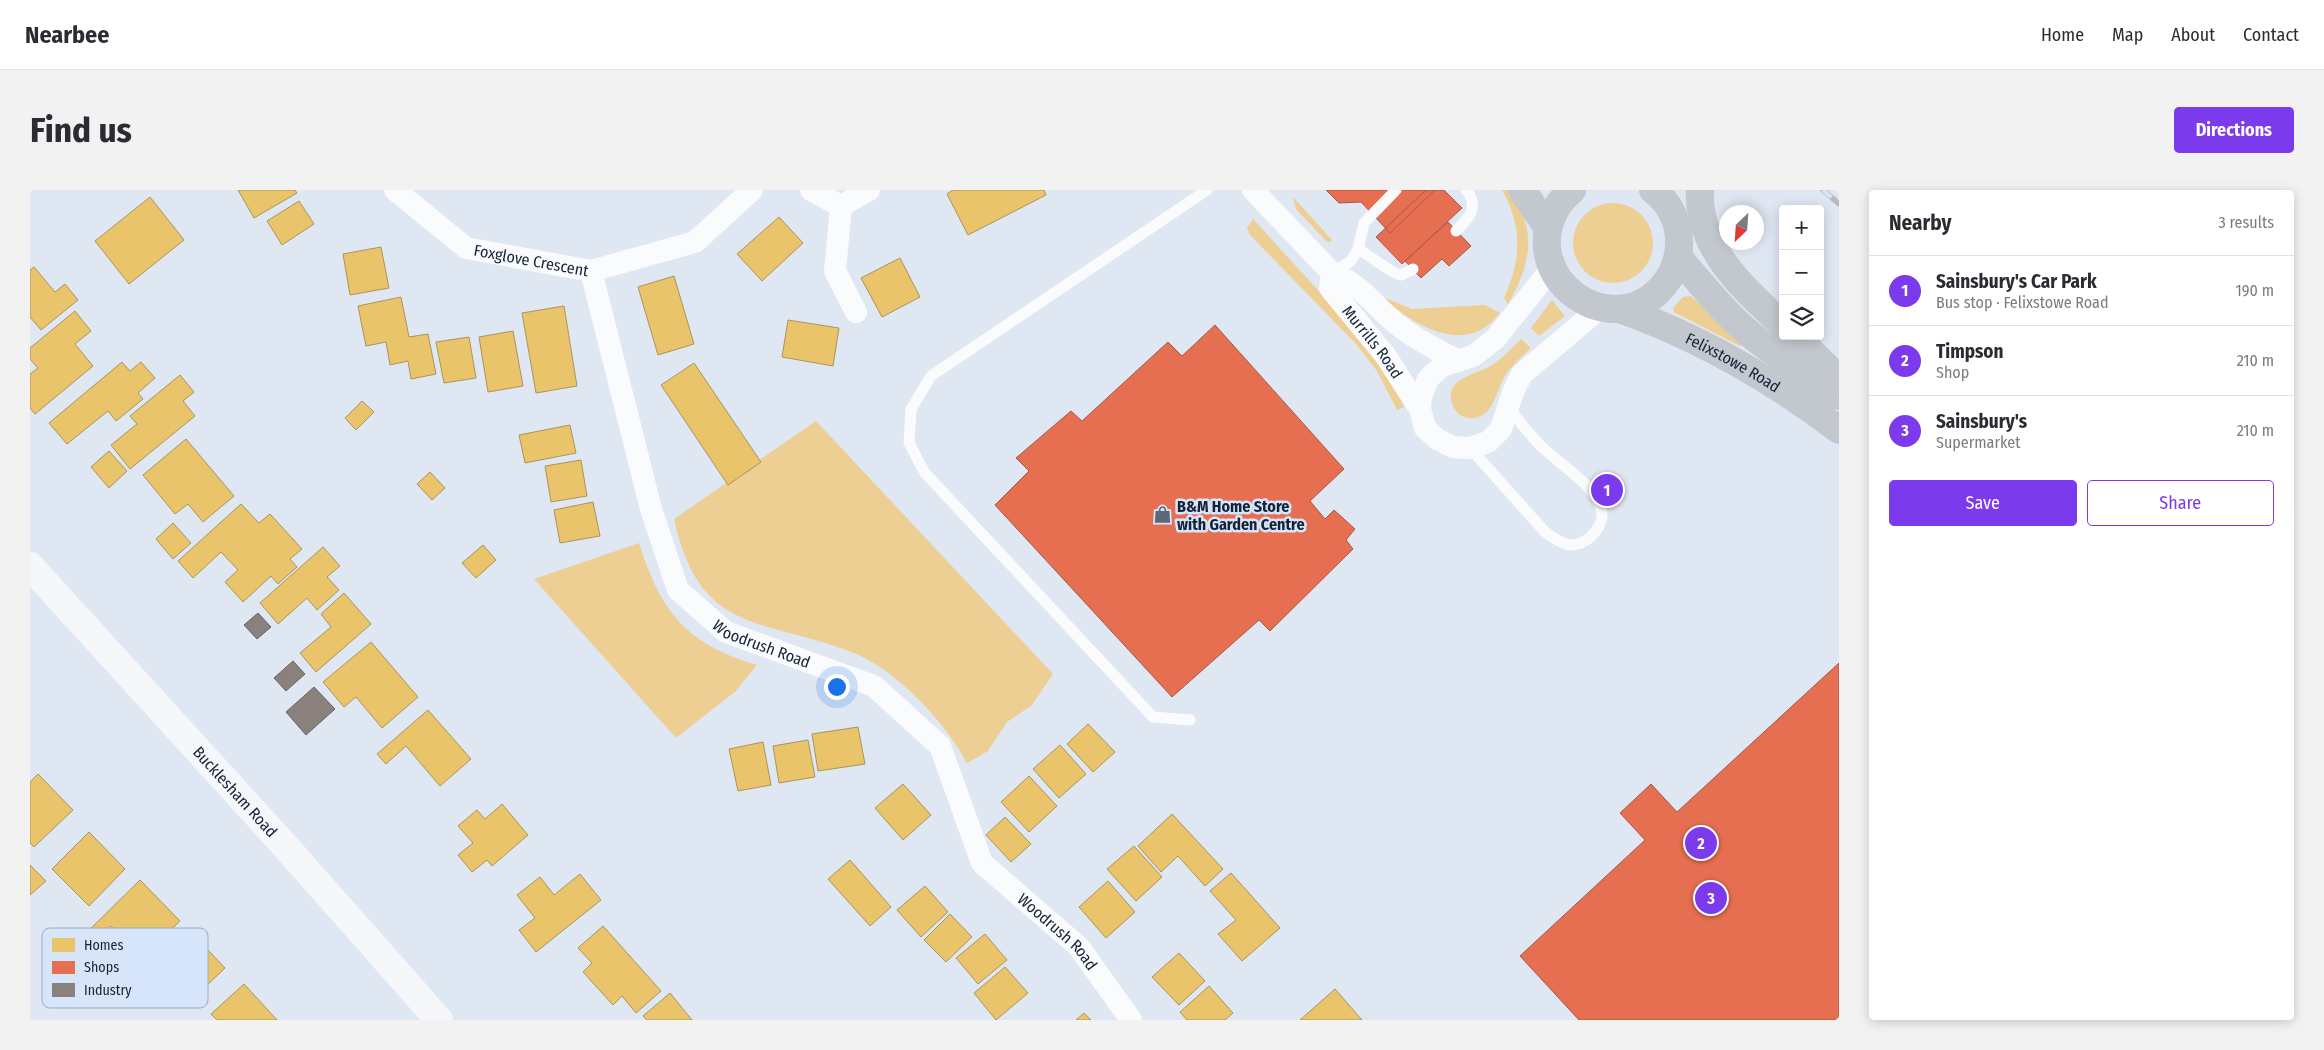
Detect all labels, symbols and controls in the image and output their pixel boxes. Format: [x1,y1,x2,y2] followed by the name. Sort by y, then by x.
[25,21,109,49] text: Nearbee
[2041,24,2084,46] text: Home
[2112,24,2143,46] text: Map
[2171,24,2215,46] text: About
[2243,24,2299,46] text: Contact
[2174,107,2294,153] button: Directions
[30,109,132,151] text: Find us
[1719,205,1764,250] north arrow
[1779,205,1824,340] map controls
[1779,205,1824,250] button: +
[1889,210,1951,236] text: Nearby
[2218,213,2274,232] text: 3 results
[472,240,591,280] street label: Foxglove Crescent
[1779,250,1824,295] button: −
[1936,270,2097,293] text: Sainsbury's Car Park
[1902,281,1908,300] text: 1
[2236,281,2274,300] text: 190 m
[1936,293,2108,312] text: Bus stop · Felixstowe Road
[1779,295,1824,340] button: layers
[1339,301,1407,382] street label: Murrills Road
[1683,328,1784,396] street label: Felixstowe Road
[1936,340,2003,363] text: Timpson
[1901,351,1909,370] text: 2
[2237,351,2274,370] text: 210 m
[1936,363,1969,382] text: Shop
[1936,410,2027,433] text: Sainsbury's
[1901,421,1909,440] text: 3
[2237,421,2274,440] text: 210 m
[1936,433,2020,452] text: Supermarket
[1591,471,1623,509] pin: 1
[1889,480,2077,526] button: Save
[2087,480,2274,526] button: Share
[1177,497,1305,534] place label: B&M Home Store with Garden Centre
[1153,505,1173,525] shop icon: B&M Home Store with Garden Centre
[709,615,813,671] street label: Woodrush Road
[824,674,850,700] your location
[189,742,281,841] street label: Bucklesham Road
[1685,824,1717,862] pin: 2
[1695,879,1727,917] pin: 3
[1014,889,1102,973] street label: Woodrush Road
[42,928,208,1008] legend
[84,937,124,954] text: Homes
[84,959,119,976] text: Shops
[84,982,132,999] text: Industry

